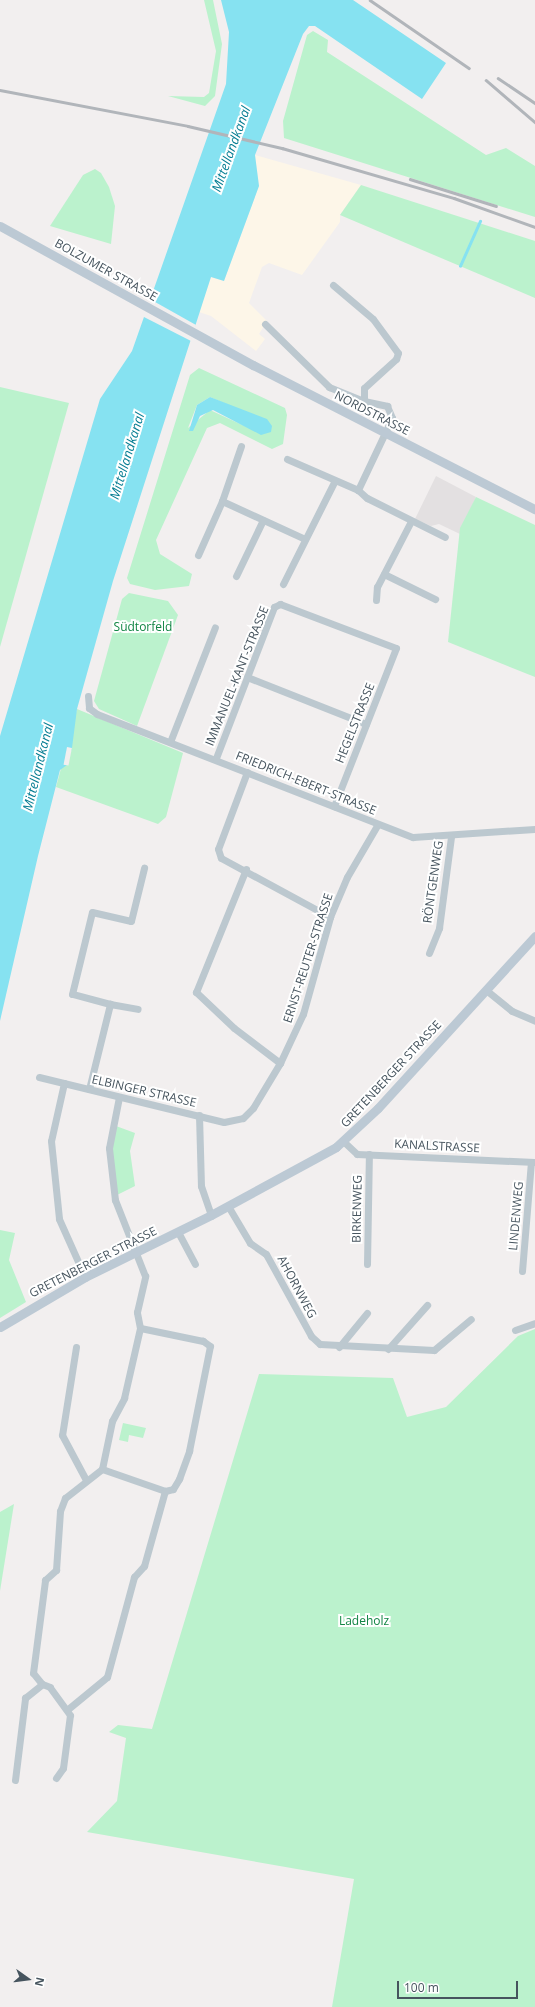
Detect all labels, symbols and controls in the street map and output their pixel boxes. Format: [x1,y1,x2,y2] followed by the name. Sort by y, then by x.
[208,104,254,194] water label: Mittellandkanal
[52,236,160,304] street label: BOLZUMER STRASSE
[332,388,412,438] street label: NORDSTRASSE
[106,411,148,501] water label: Mittellandkanal
[202,604,272,748] street label: IMMANUEL-KANT-STRASSE
[114,620,172,634] park label: Südtorfeld
[332,681,378,765] street label: HEGELSTRASSE
[20,721,56,813] water label: Mittellandkanal
[234,748,378,818] street label: FRIEDRICH-EBERT-STRASSE
[420,840,446,924] street label: RÖNTGENWEG
[280,891,336,1025] street label: ERNST-REUTER-STRASSE
[338,1018,444,1130] street label: GRETENBERGER STRASSE
[90,1072,198,1110] street label: ELBINGER STRASSE
[394,1137,480,1155] street label: KANALSTRASSE
[349,1175,365,1243] street label: BIRKENWEG
[506,1181,526,1251] street label: LINDENWEG
[27,1224,159,1300] street label: GRETENBERGER STRASSE
[275,1253,319,1321] street label: AHORNWEG
[339,1614,389,1628] park label: Ladeholz
[8,1959,48,1999] north arrow
[399,1973,520,1999] scale bar
[32,1976,48,1988] text: N
[404,1979,439,1996] text: 100 m

